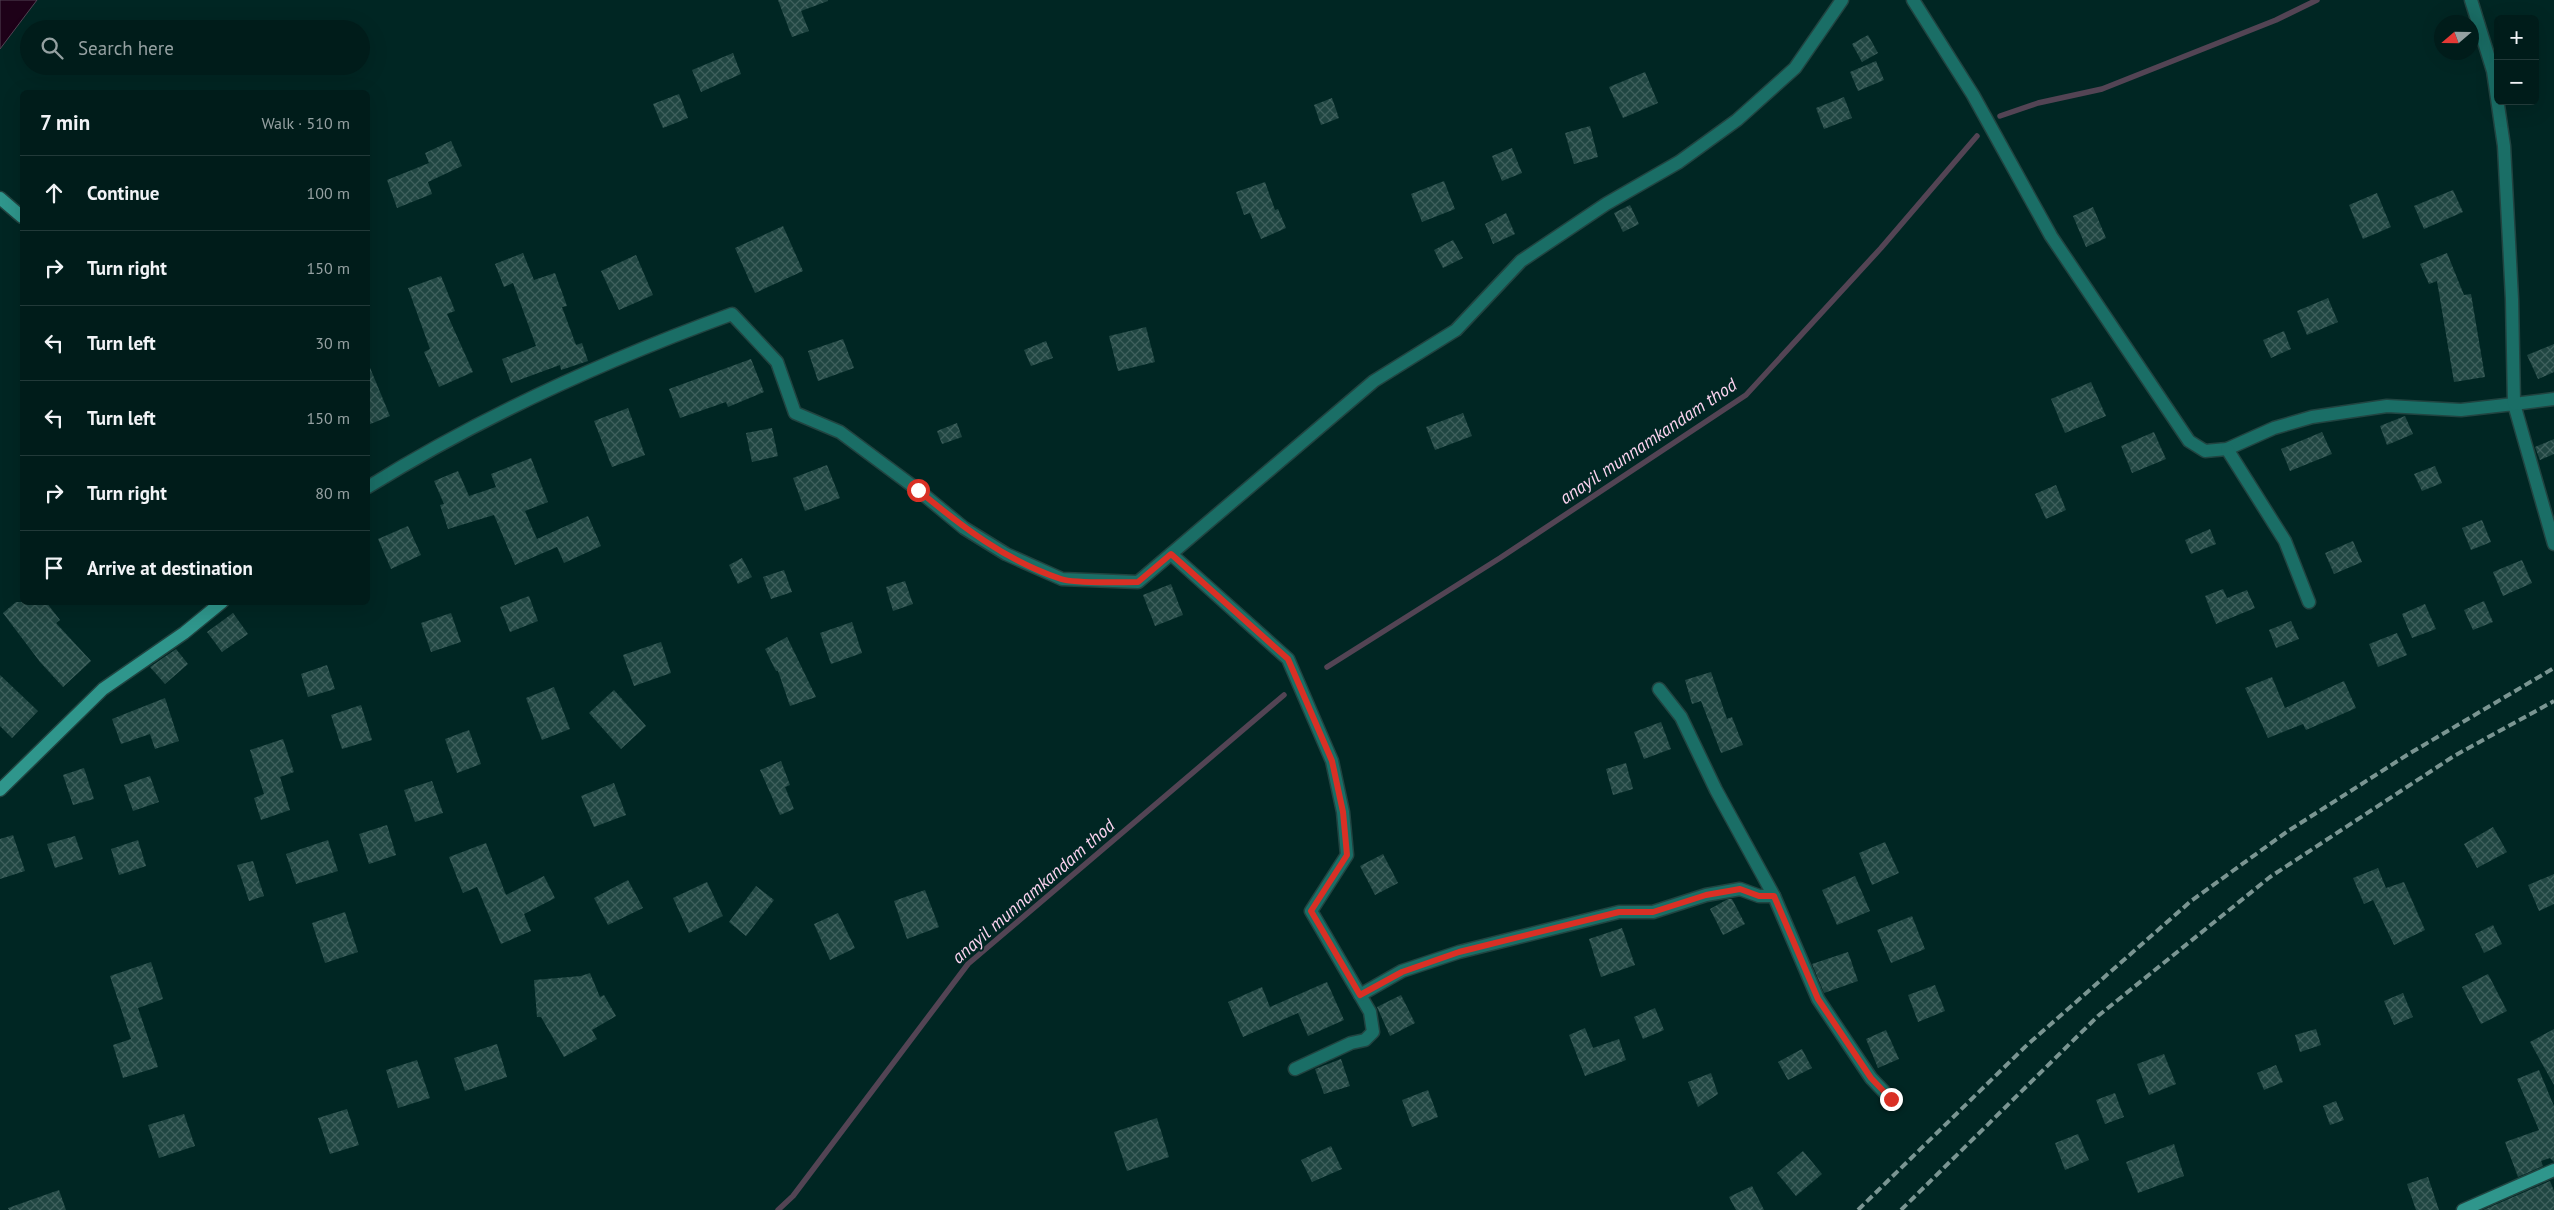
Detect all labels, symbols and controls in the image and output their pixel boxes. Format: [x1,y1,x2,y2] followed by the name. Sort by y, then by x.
[2434,15,2479,60] north arrow
[2494,15,2539,105] map controls
[2494,15,2539,60] button: +
[20,20,370,75] search box
[38,34,66,62] icon: search
[78,36,174,60] text: Search here
[2494,60,2539,105] button: −
[40,109,90,136] text: 7 min
[261,113,350,133] text: Walk · 510 m
[40,179,68,207] icon: ahead
[87,181,159,205] text: Continue
[307,183,350,203] text: 100 m
[40,254,68,282] icon: right
[87,256,167,280] text: Turn right
[307,258,350,278] text: 150 m
[40,329,68,357] icon: left
[87,331,156,355] text: Turn left
[315,333,350,353] text: 30 m
[1555,373,1742,509] water label: anayil munnamkandam thod
[40,404,68,432] icon: left
[87,406,156,430] text: Turn left
[307,408,350,428] text: 150 m
[40,479,68,507] icon: right
[907,479,930,502] route start
[87,481,167,505] text: Turn right
[315,483,350,503] text: 80 m
[40,554,68,582] icon: arrive
[87,556,253,580] text: Arrive at destination
[947,813,1120,968] water label: anayil munnamkandam thod
[1880,1088,1903,1111] route end

